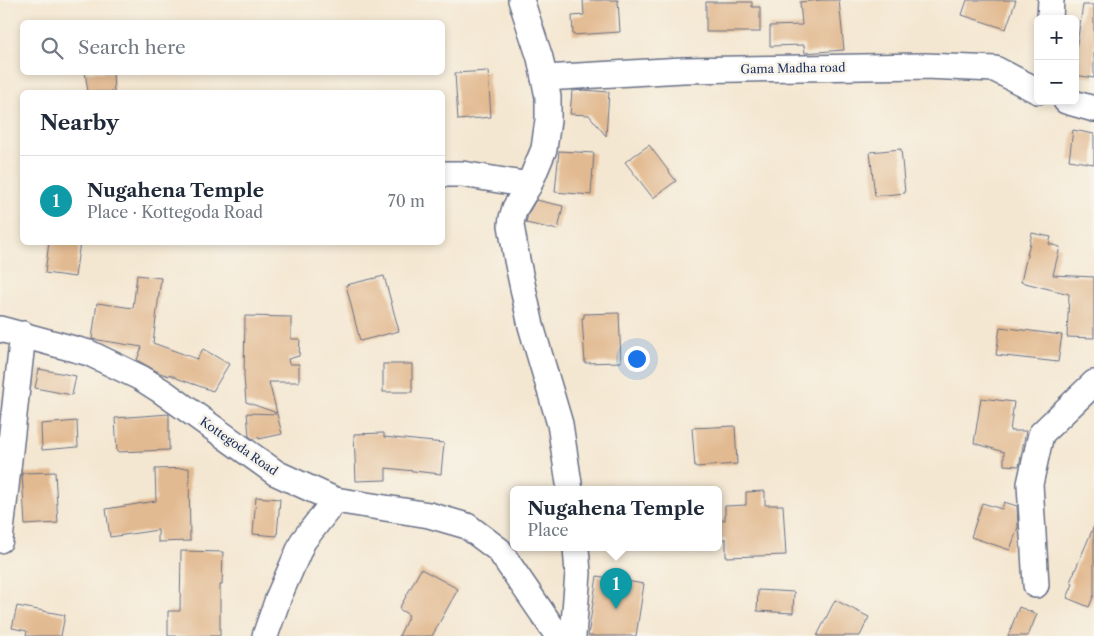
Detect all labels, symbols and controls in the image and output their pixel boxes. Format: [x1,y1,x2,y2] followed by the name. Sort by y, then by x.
[1034,15,1079,105] map controls
[1034,15,1079,60] button: +
[20,20,445,75] search box
[38,34,66,62] icon: search
[78,36,186,59] text: Search here
[740,60,846,76] street label: Gama Madha road
[1034,60,1079,105] button: −
[40,110,119,135] text: Nearby
[87,179,264,202] text: Nugahena Temple
[52,191,60,211] text: 1
[388,191,425,211] text: 70 m
[87,202,263,222] text: Place · Kottegoda Road
[624,346,650,372] your location
[197,414,281,479] street label: Kottegoda Road
[510,486,722,551] popup
[527,497,705,520] text: Nugahena Temple
[527,520,569,540] text: Place
[600,568,632,609] pin: 1

